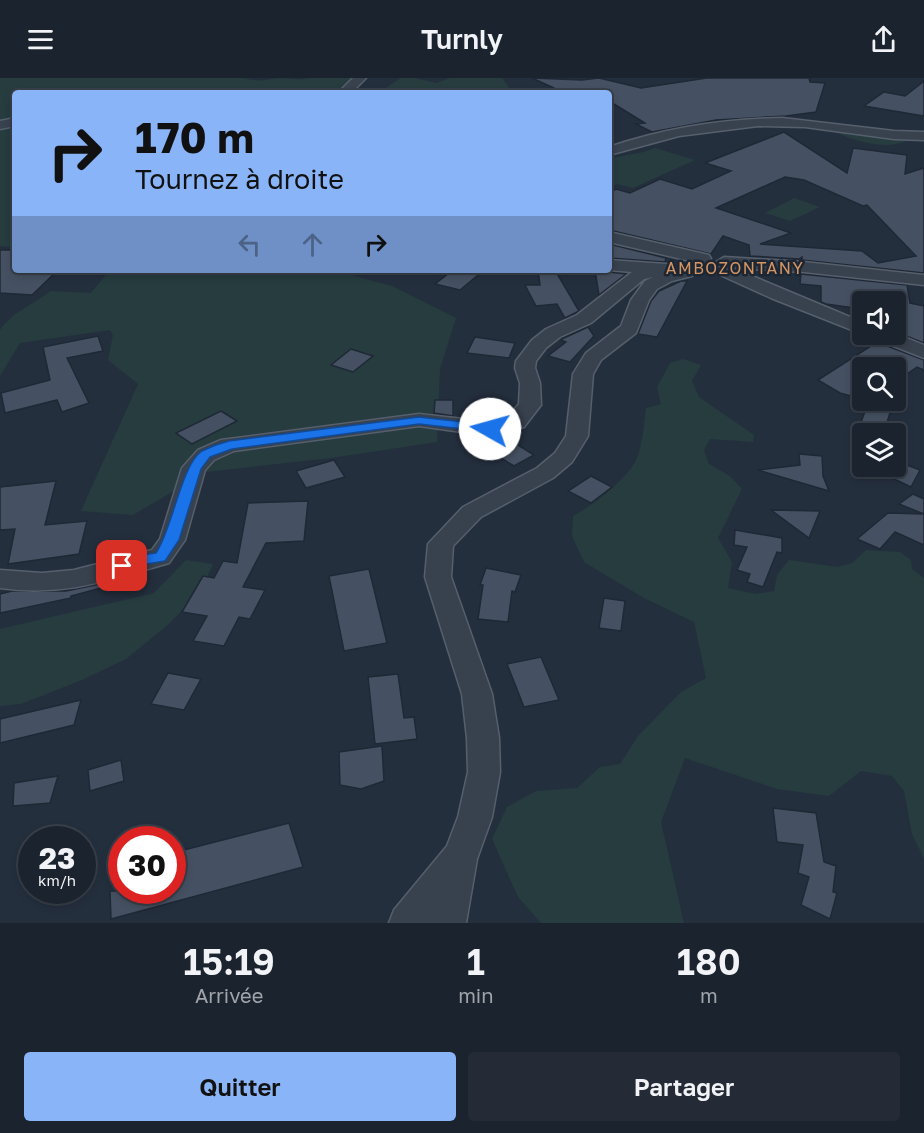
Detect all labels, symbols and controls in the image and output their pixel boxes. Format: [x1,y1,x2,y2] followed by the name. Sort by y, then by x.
[24,23,57,56] icon: menu
[421,23,503,55] text: Turnly
[867,23,900,56] icon: share
[135,112,254,162] text: 170 m
[36,114,114,192] icon: right
[135,163,344,195] text: Tournez à droite
[233,228,266,261] icon: left
[296,228,329,261] icon: ahead
[359,228,392,261] icon: right
[666,258,804,278] district label: AMBOZONTANY
[852,291,906,477] map controls
[852,291,906,345] button: sound
[852,357,906,411] button: search
[458,397,522,461] position arrow
[852,423,906,477] button: layers
[96,540,147,591] pin
[105,549,138,582] icon: arrive
[108,826,186,904] speed limit sign: 30
[39,840,75,876] text: 23
[38,871,76,889] text: km/h
[183,940,275,983] text: 15:19
[467,940,485,983] text: 1
[677,940,741,983] text: 180
[195,983,263,1007] text: Arrivée
[458,983,494,1007] text: min
[700,983,718,1007] text: m
[24,1052,456,1121] button: Quitter
[468,1052,900,1121] button: Partager

